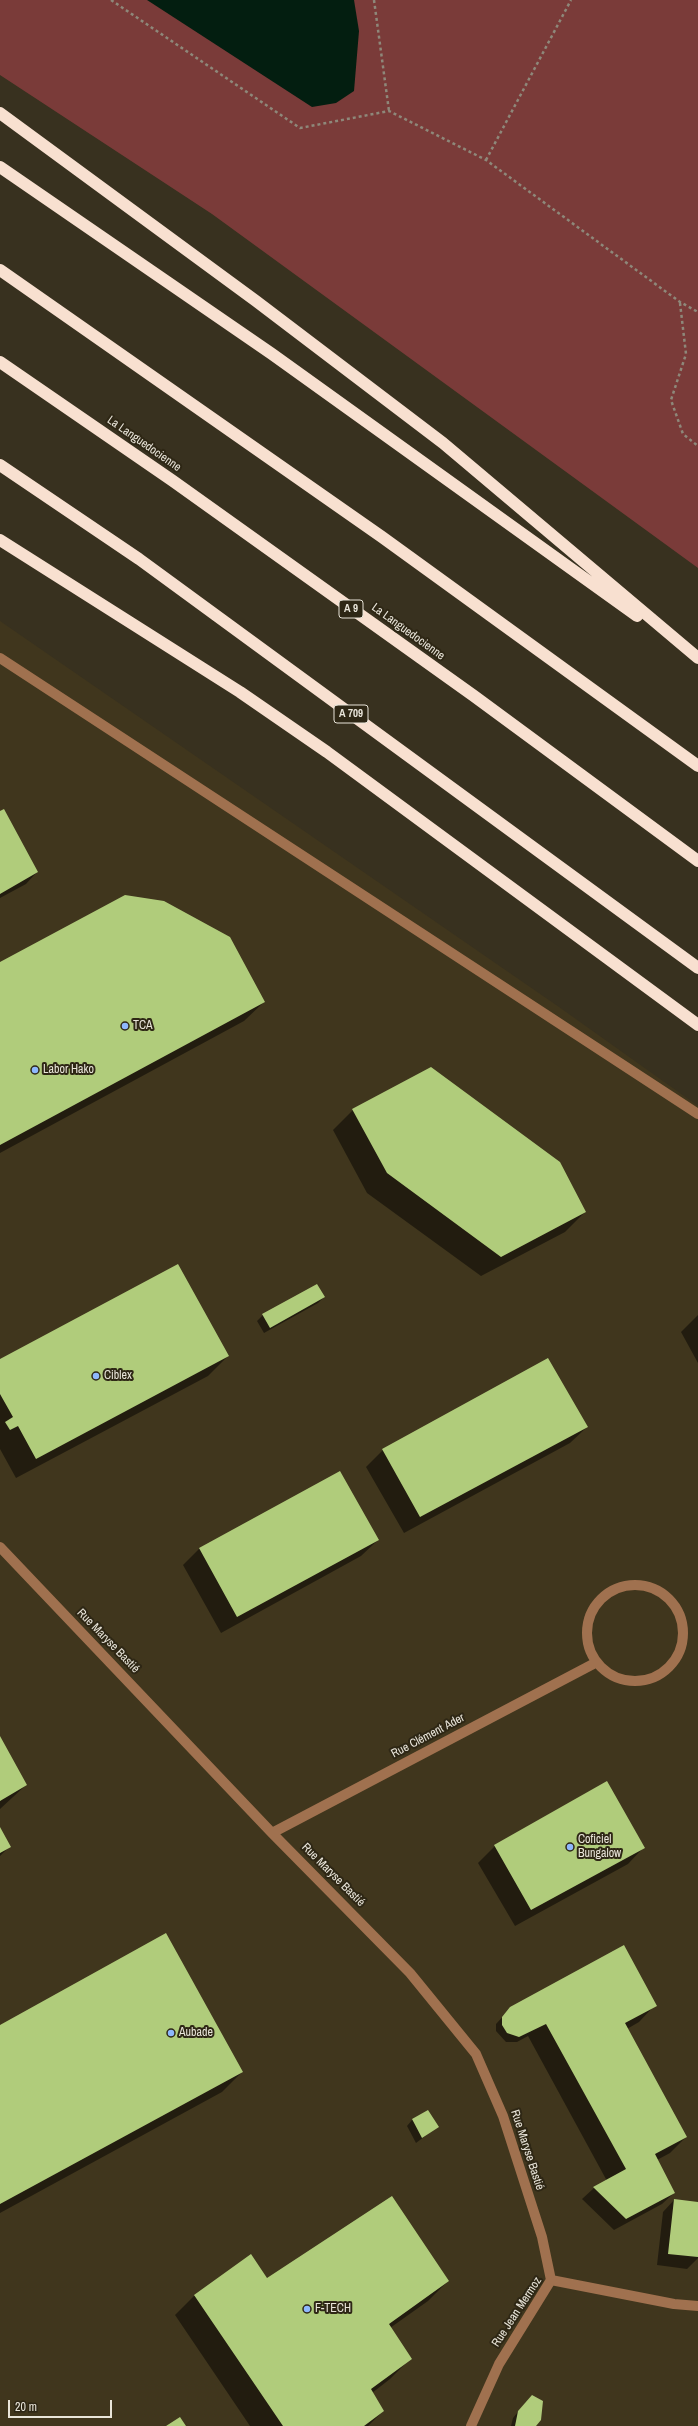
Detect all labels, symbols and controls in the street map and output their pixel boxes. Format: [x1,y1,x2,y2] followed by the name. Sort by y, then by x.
[104,413,184,475] street label: La Languedocienne
[339,600,363,618] road number: A 9
[369,601,447,663] street label: La Languedocienne
[334,705,368,723] road number: A 709
[133,1019,153,1033] place label: TCA
[120,1021,130,1031] marker: TCA
[43,1063,94,1077] place label: Labor Hako
[30,1065,40,1075] marker: Labor Hako
[104,1369,132,1383] place label: Ciblex
[91,1371,101,1381] marker: Ciblex
[74,1606,142,1676] street label: Rue Maryse Bastié
[389,1711,467,1761] street label: Rue Clément Ader
[578,1833,621,1861] place label: Coficiel Bungalow
[298,1840,368,1910] street label: Rue Maryse Bastié
[565,1842,575,1852] marker: Coficiel Bungalow
[179,2026,213,2040] place label: Aubade
[166,2028,176,2038] marker: Aubade
[507,2108,547,2192] street label: Rue Maryse Bastié
[489,2274,545,2350] street label: Rue Jean Mermoz
[315,2302,351,2316] place label: F-TECH
[302,2304,312,2314] marker: F-TECH
[10,2392,114,2418] scale bar
[15,2399,37,2415] text: 20 m

